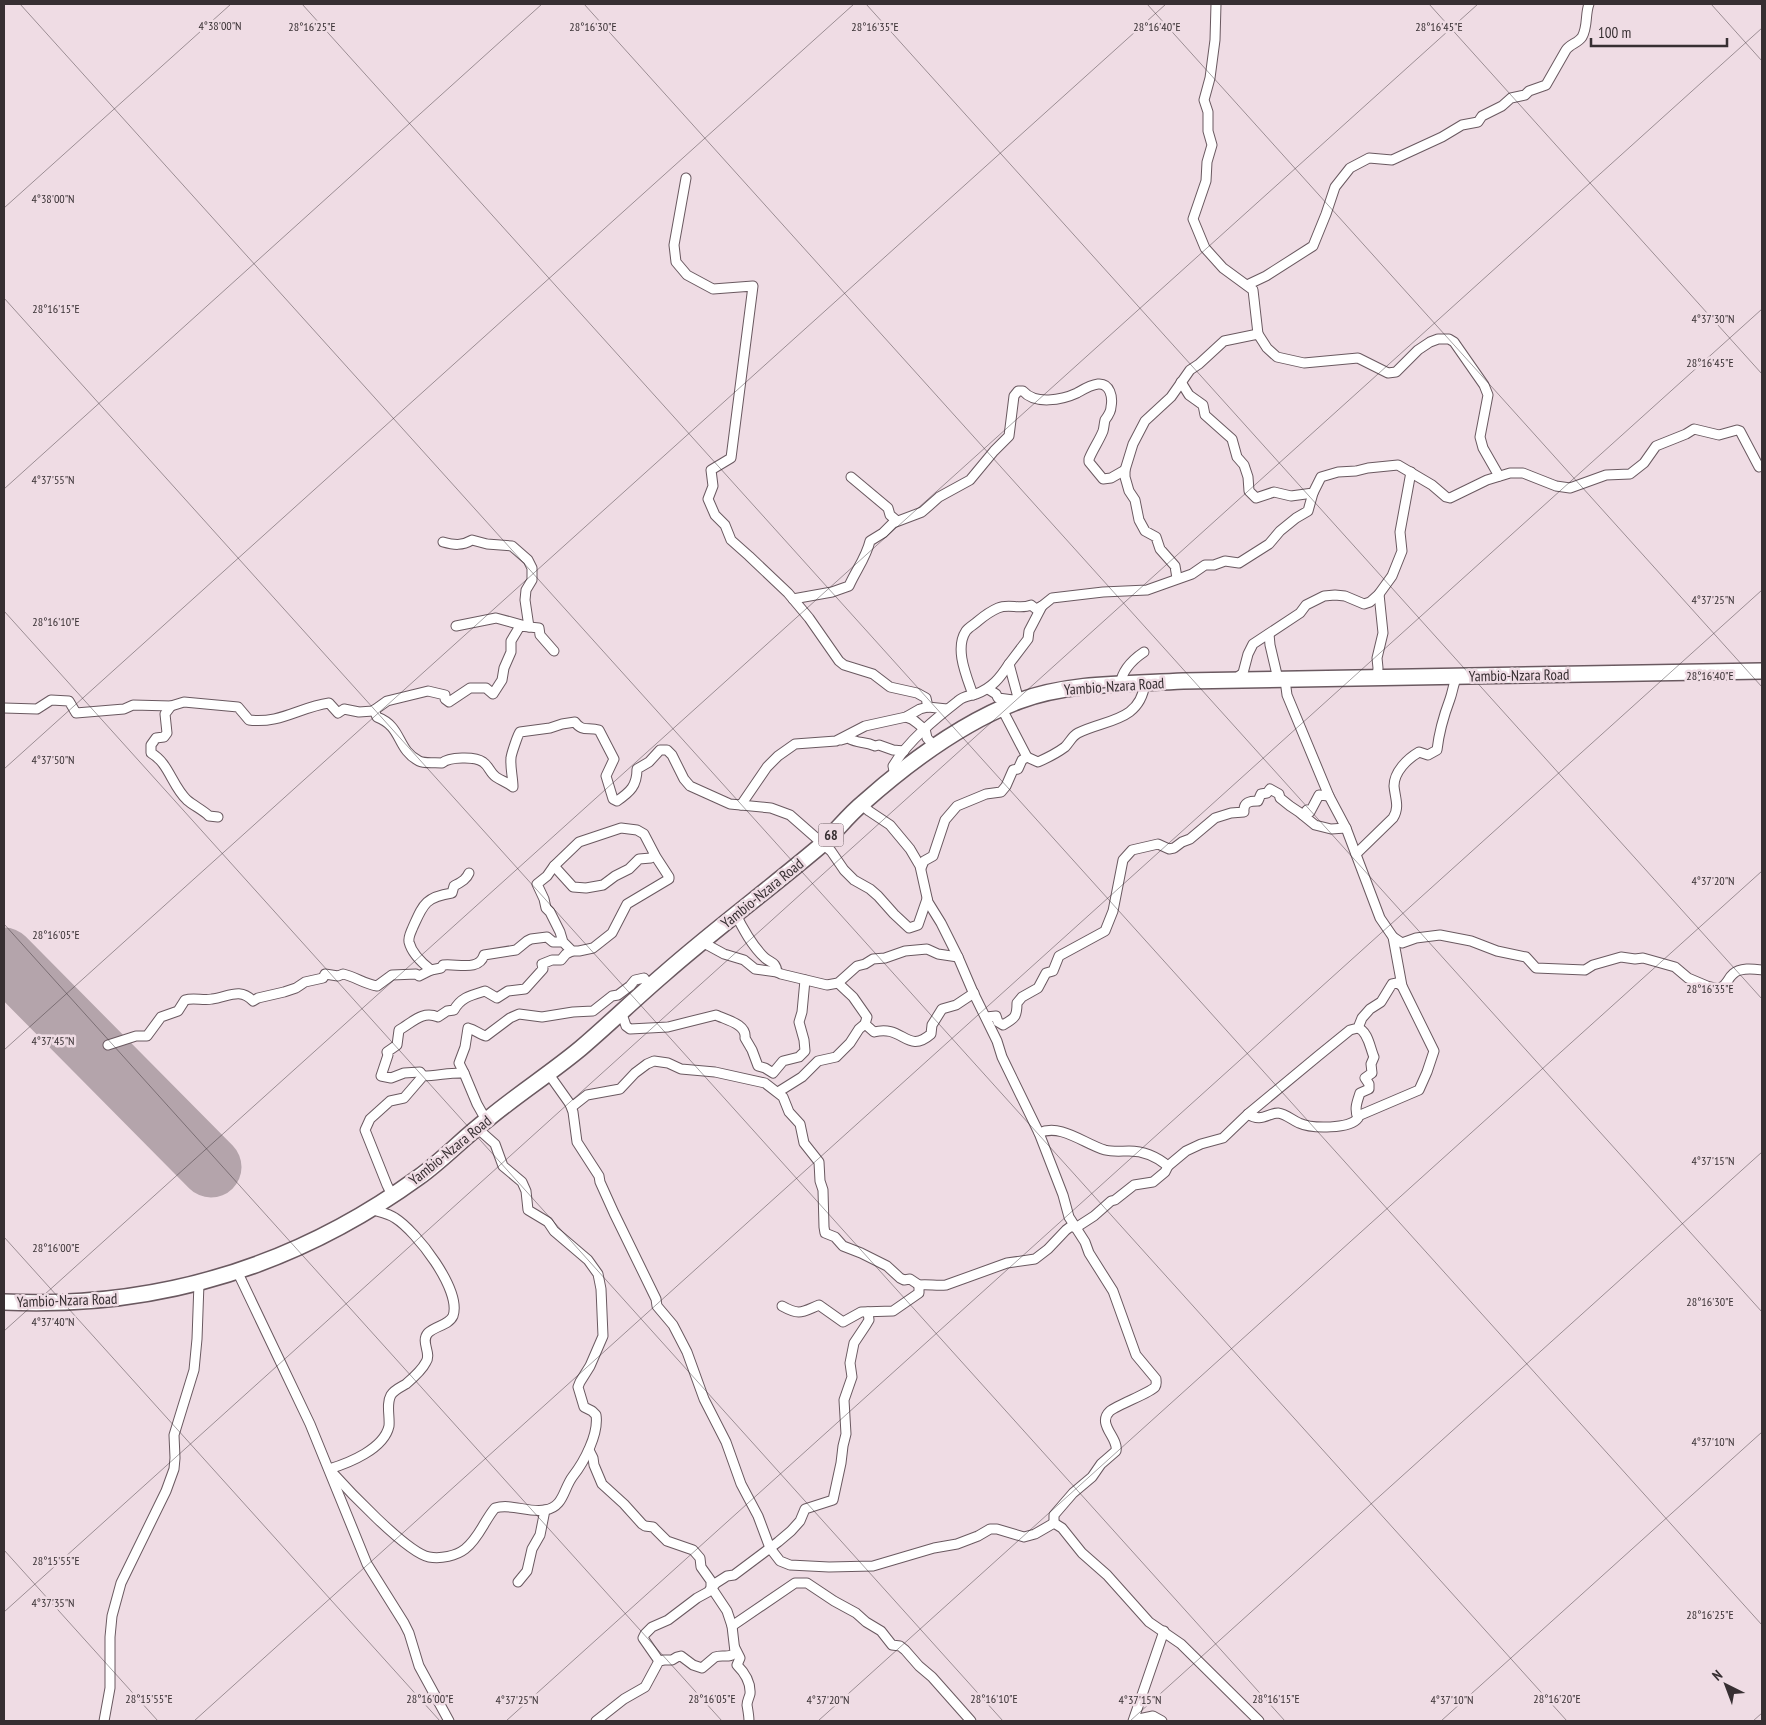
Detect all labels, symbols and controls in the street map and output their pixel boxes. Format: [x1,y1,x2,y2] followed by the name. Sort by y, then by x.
[1591,15,1727,47] scale bar
[198,18,242,33] text: 4°38'00"N
[288,19,336,34] text: 28°16'25"E
[569,19,617,34] text: 28°16'30"E
[851,19,899,34] text: 28°16'35"E
[1133,19,1181,34] text: 28°16'40"E
[1415,19,1463,34] text: 28°16'45"E
[1598,23,1631,42] text: 100 m
[31,191,75,206] text: 4°38'00"N
[32,301,80,316] text: 28°16'15"E
[1691,311,1735,326] text: 4°37'30"N
[1686,355,1734,370] text: 28°16'45"E
[31,472,75,487] text: 4°37'55"N
[1691,592,1735,607] text: 4°37'25"N
[32,614,80,629] text: 28°16'10"E
[1468,665,1570,685] street label: Yambio-Nzara Road
[1686,668,1734,683] text: 28°16'40"E
[1063,673,1165,699] street label: Yambio-Nzara Road
[31,752,75,767] text: 4°37'50"N
[818,824,844,846] road number: 68
[717,854,807,932] street label: Yambio-Nzara Road
[1691,873,1735,888] text: 4°37'20"N
[32,927,80,942] text: 28°16'05"E
[1686,981,1734,996] text: 28°16'35"E
[31,1033,75,1048] text: 4°37'45"N
[405,1111,495,1189] street label: Yambio-Nzara Road
[1691,1153,1735,1168] text: 4°37'15"N
[32,1240,80,1255] text: 28°16'00"E
[16,1289,118,1311] street label: Yambio-Nzara Road
[1686,1294,1734,1309] text: 28°16'30"E
[31,1314,75,1329] text: 4°37'40"N
[1691,1434,1735,1449] text: 4°37'10"N
[32,1553,80,1568] text: 28°15'55"E
[31,1595,75,1610] text: 4°37'35"N
[1686,1607,1734,1622] text: 28°16'25"E
[1701,1660,1751,1710] north arrow
[1708,1666,1726,1685] text: N
[125,1691,173,1706] text: 28°15'55"E
[406,1691,454,1706] text: 28°16'00"E
[688,1691,736,1706] text: 28°16'05"E
[970,1691,1018,1706] text: 28°16'10"E
[1252,1691,1300,1706] text: 28°16'15"E
[1533,1691,1581,1706] text: 28°16'20"E
[495,1692,539,1707] text: 4°37'25"N
[806,1692,850,1707] text: 4°37'20"N
[1118,1692,1162,1707] text: 4°37'15"N
[1430,1692,1474,1707] text: 4°37'10"N

